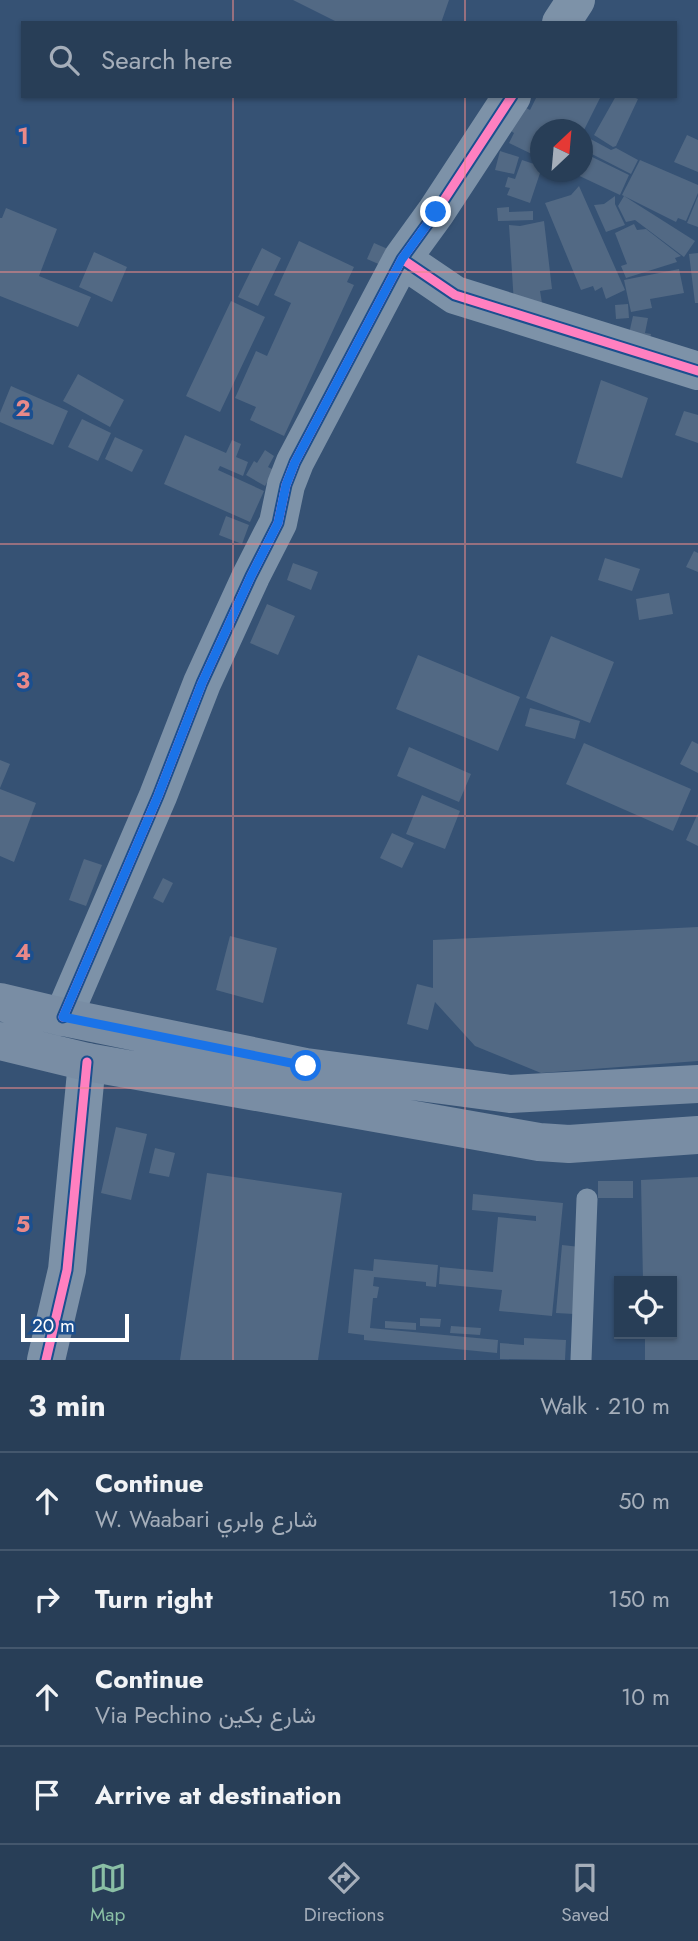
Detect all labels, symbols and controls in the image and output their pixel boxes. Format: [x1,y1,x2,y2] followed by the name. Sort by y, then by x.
[21,21,677,98] search box
[45,41,83,79] icon: search
[101,41,233,79] text: Search here
[17,119,29,153] text: 1
[530,119,593,182] north arrow
[420,196,451,227] route end
[15,391,31,425] text: 2
[16,663,30,697] text: 3
[15,935,31,969] text: 4
[290,1050,321,1081] route start
[16,1207,30,1241] text: 5
[614,1276,677,1339] map controls
[614,1276,677,1339] button: locate
[21,1311,130,1343] scale bar
[32,1312,75,1339] text: 20 m
[28,1384,106,1427] text: 3 min
[540,1389,670,1423] text: Walk · 210 m
[95,1464,204,1502] text: Continue
[28,1482,66,1520] icon: ahead
[618,1484,670,1518] text: 50 m
[95,1502,317,1536] text: W. Waabari شارع وابري
[28,1580,66,1618] icon: right
[95,1580,213,1618] text: Turn right
[608,1582,670,1616] text: 150 m
[95,1660,204,1698] text: Continue
[28,1678,66,1716] icon: ahead
[621,1680,670,1714] text: 10 m
[95,1698,316,1732] text: Via Pechino شارع بكين
[28,1776,66,1814] icon: arrive
[95,1776,342,1814] text: Arrive at destination
[89,1859,127,1928] tab: Map
[304,1859,384,1928] tab: Directions
[561,1859,609,1928] tab: Saved

